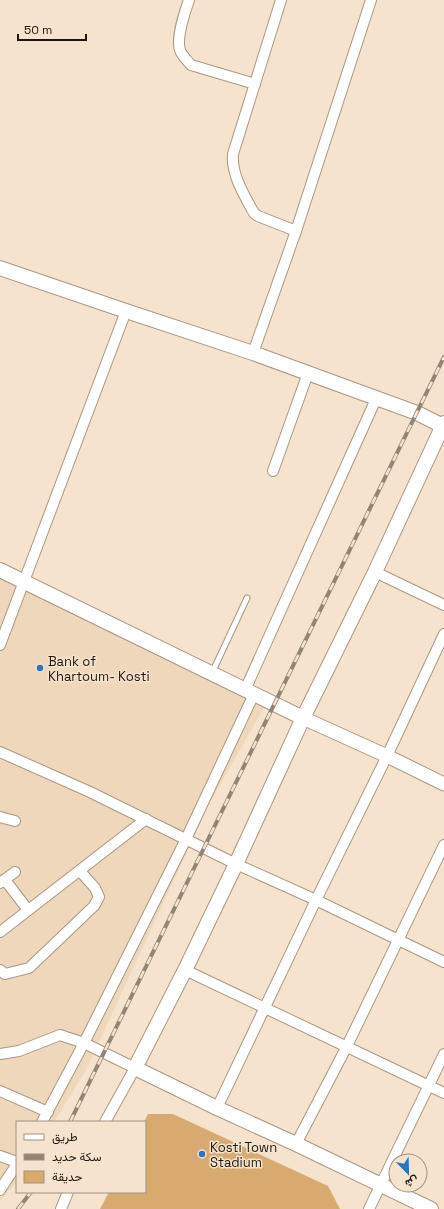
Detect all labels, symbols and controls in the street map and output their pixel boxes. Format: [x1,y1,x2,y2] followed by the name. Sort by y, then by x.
[18,16,86,42] scale bar
[24,22,52,38] text: 50 m
[48,653,150,685] place label: Bank of Khartoum- Kosti
[35,663,45,673] marker: Bank of Khartoum- Kosti
[16,1121,146,1193] legend
[52,1129,78,1145] text: طريق
[210,1139,277,1171] place label: Kosti Town Stadium
[52,1149,101,1165] text: سكة حديد
[197,1149,207,1159] marker: Kosti Town Stadium
[388,1153,428,1193] north arrow
[52,1169,82,1185] text: حديقة
[403,1173,421,1191] text: ش

